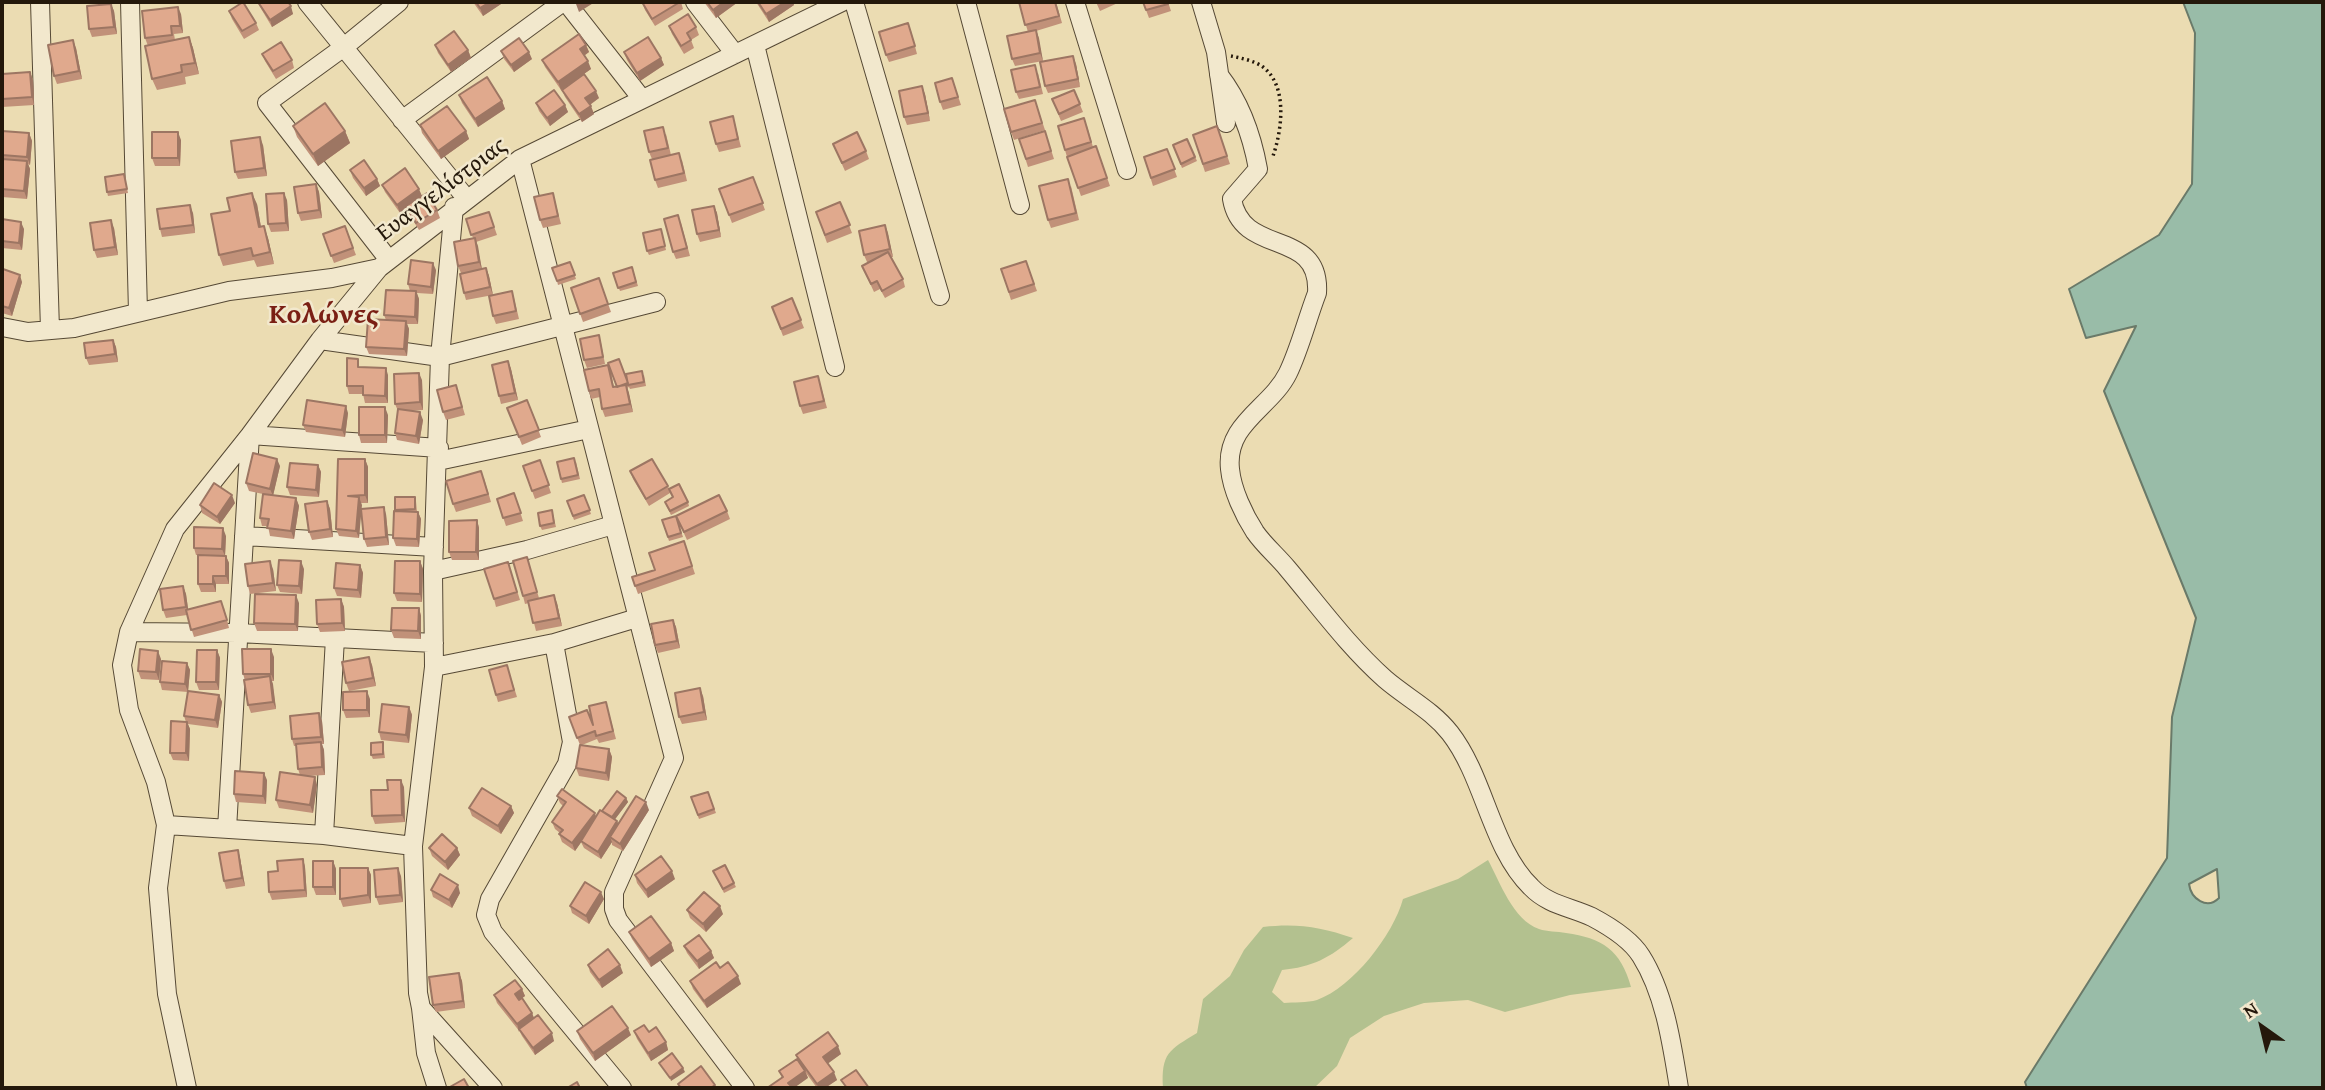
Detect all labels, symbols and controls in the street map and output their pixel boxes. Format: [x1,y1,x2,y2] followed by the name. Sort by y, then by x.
[371,132,513,248] street label: Ευαγγελίστριας
[269,299,379,333] district label: Κολώνες
[2227,992,2297,1062] north arrow
[2237,994,2263,1025] text: N

